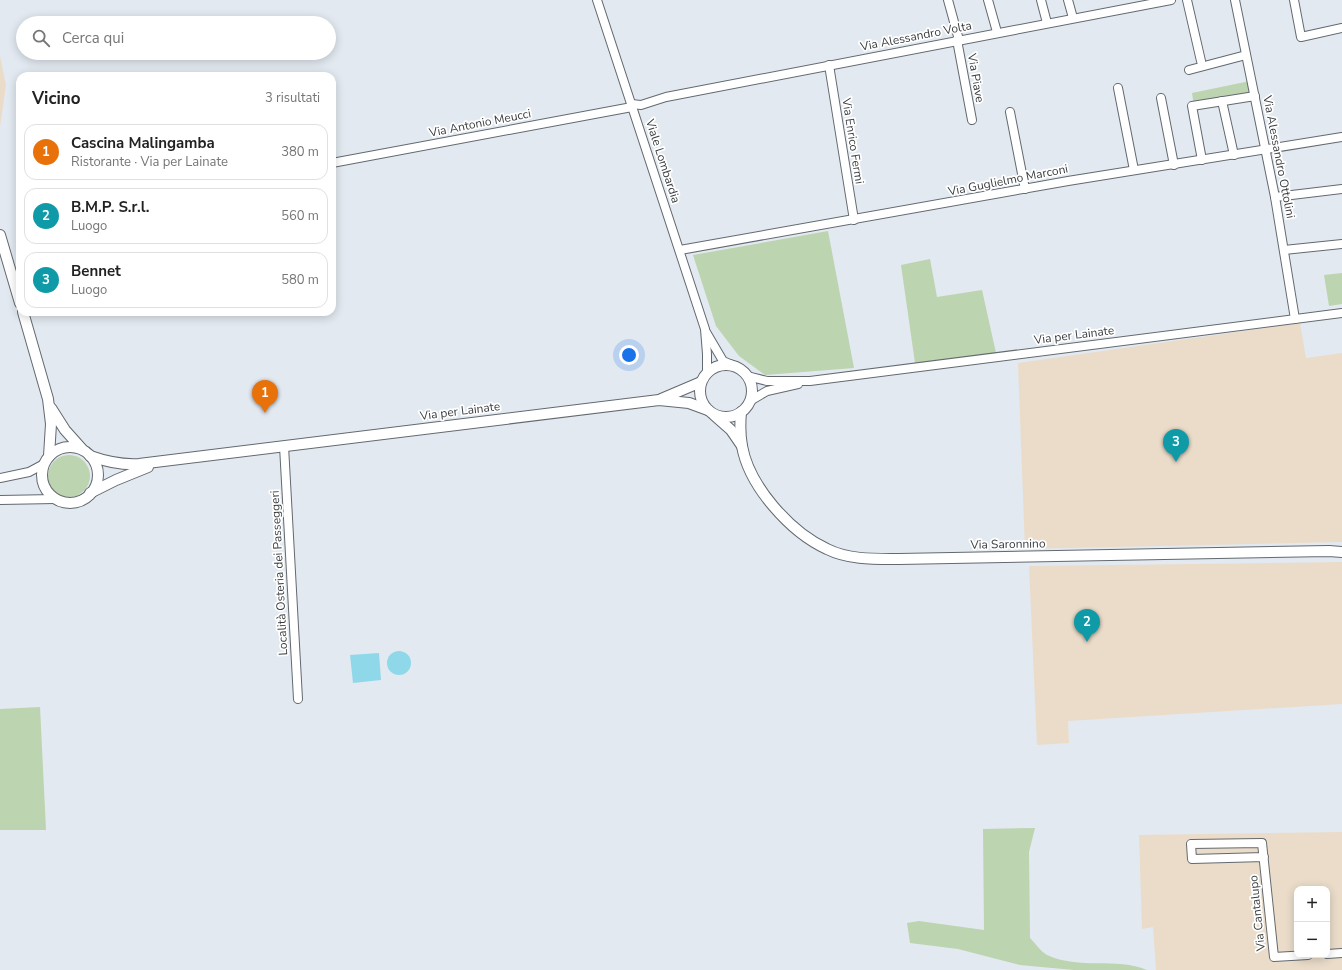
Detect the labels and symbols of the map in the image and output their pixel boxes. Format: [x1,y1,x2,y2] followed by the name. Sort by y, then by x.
[858,17,973,55] street label: Via Alessandro Volta
[964,51,988,104] street label: Via Piave
[1259,93,1299,220] street label: Via Alessandro Ottolini
[838,96,868,185] street label: Via Enrico Fermi
[427,105,532,141] street label: Via Antonio Meucci
[642,116,684,205] street label: Viale Lombardia
[946,161,1069,200] street label: Via Guglielmo Marconi
[1032,322,1115,348] street label: Via per Lainate
[619,345,639,365] your location
[252,380,278,413] pin: 1
[418,398,501,424] street label: Via per Lainate
[1163,429,1189,462] pin: 3
[267,490,291,656] street label: Località Osteria dei Passeggeri
[969,535,1046,553] street label: Via Saronnino
[1074,609,1100,642] pin: 2
[1245,874,1269,953] street label: Via Cantalupo

